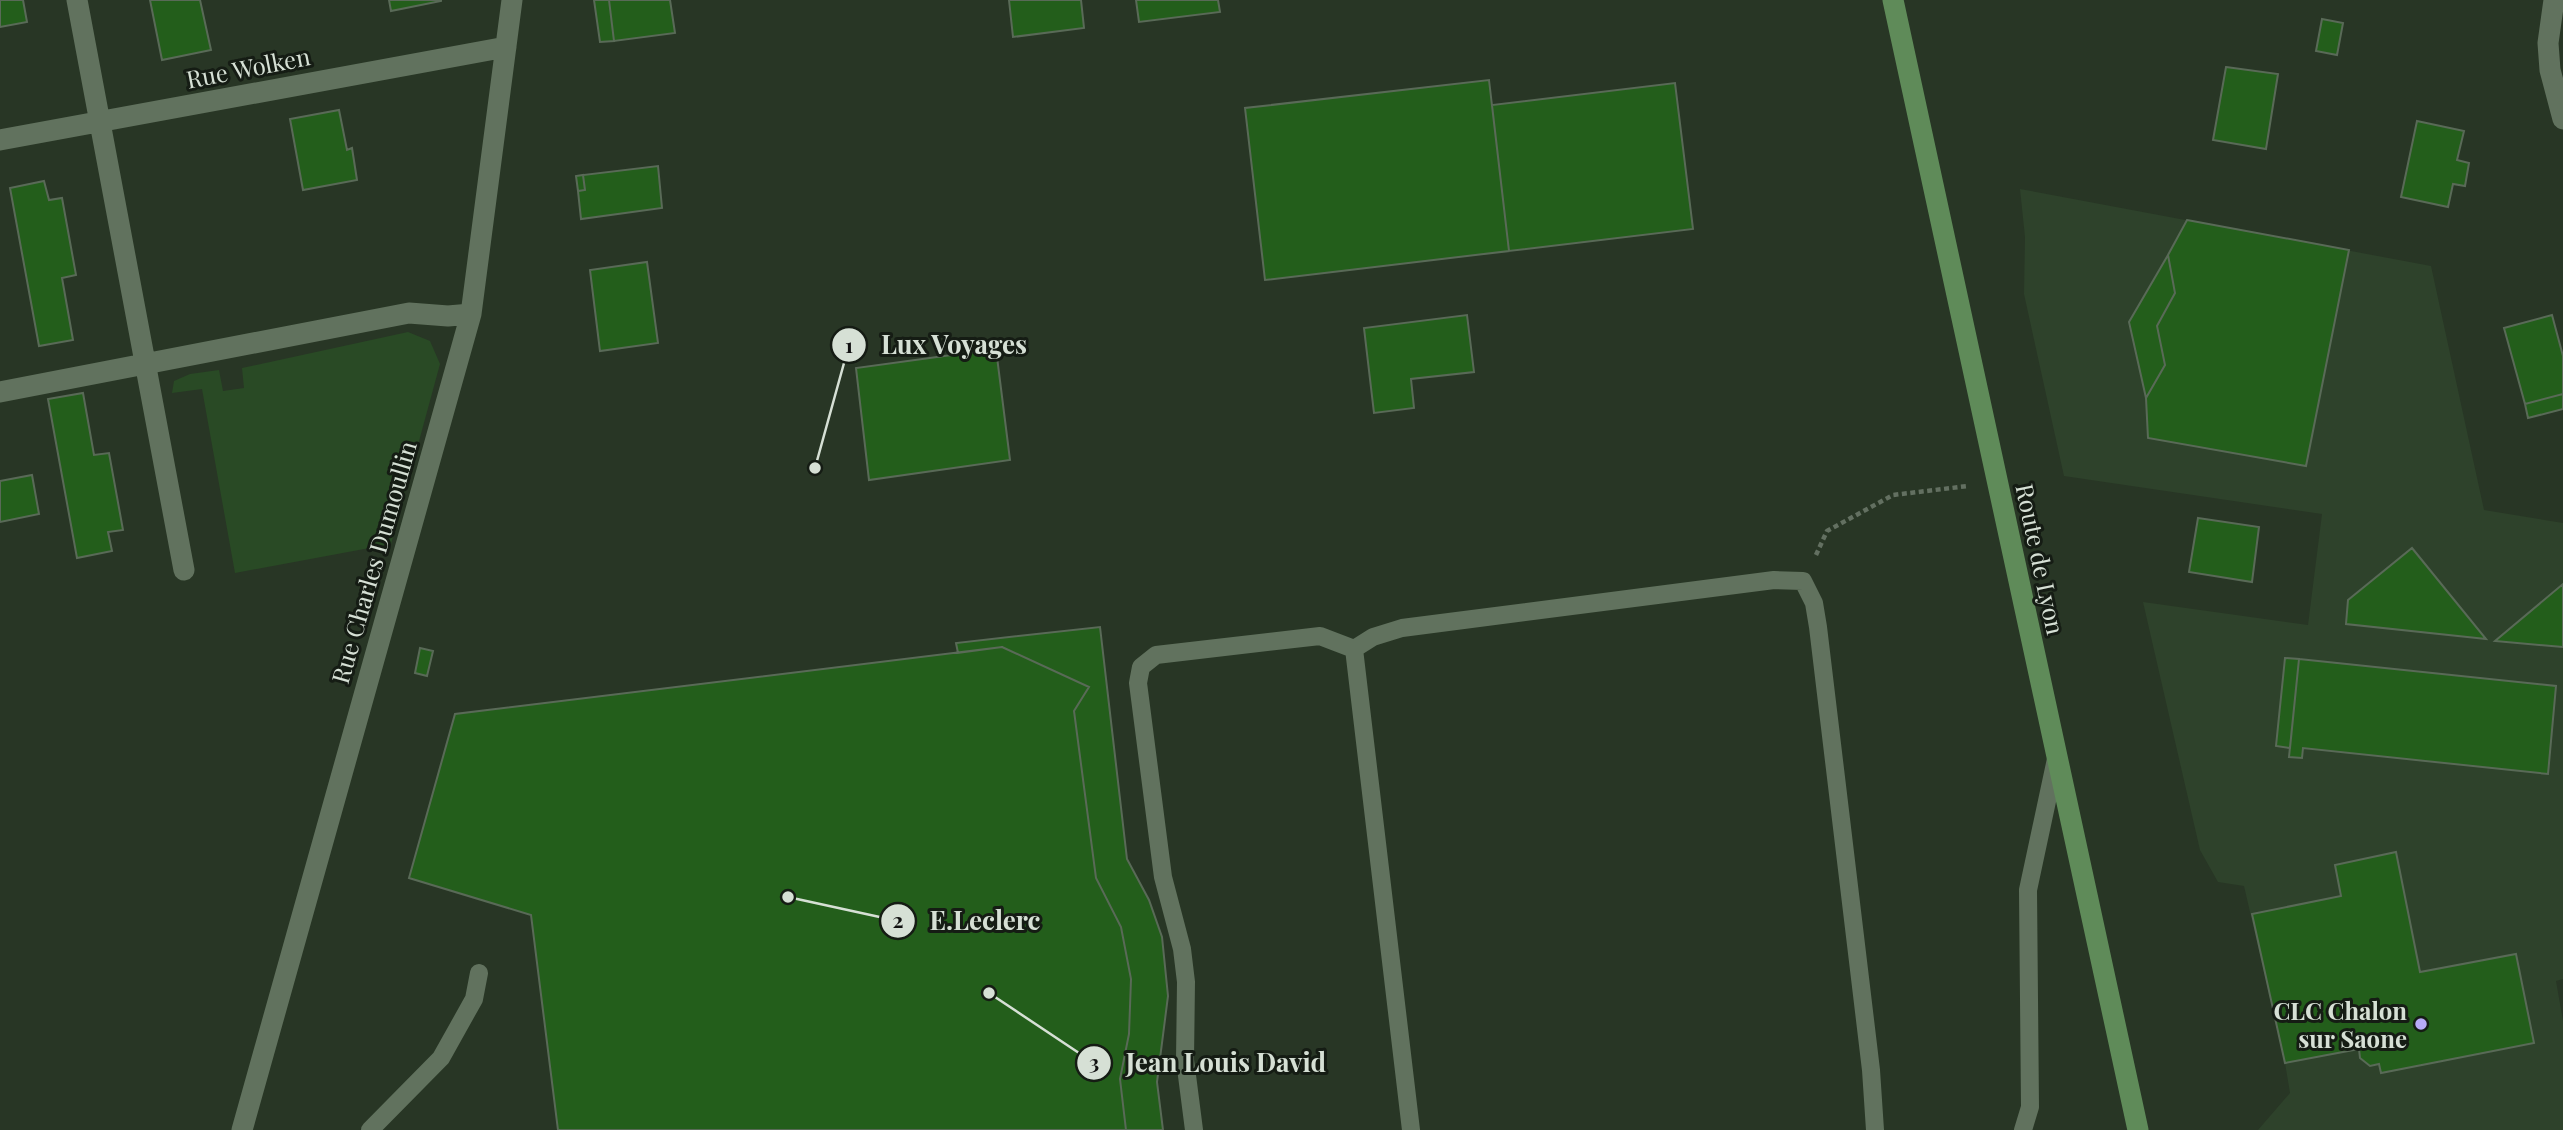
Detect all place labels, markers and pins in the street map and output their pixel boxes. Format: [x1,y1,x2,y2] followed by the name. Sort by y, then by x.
[832,322,1042,369] callout: Lux Voyages
[881,897,1055,944] callout: E.Leclerc
[2273,994,2407,1054] place label: CLC Chalon sur Saone
[2413,1016,2429,1032] marker: CLC Chalon sur Saone
[1077,1039,1340,1086] callout: Jean Louis David

